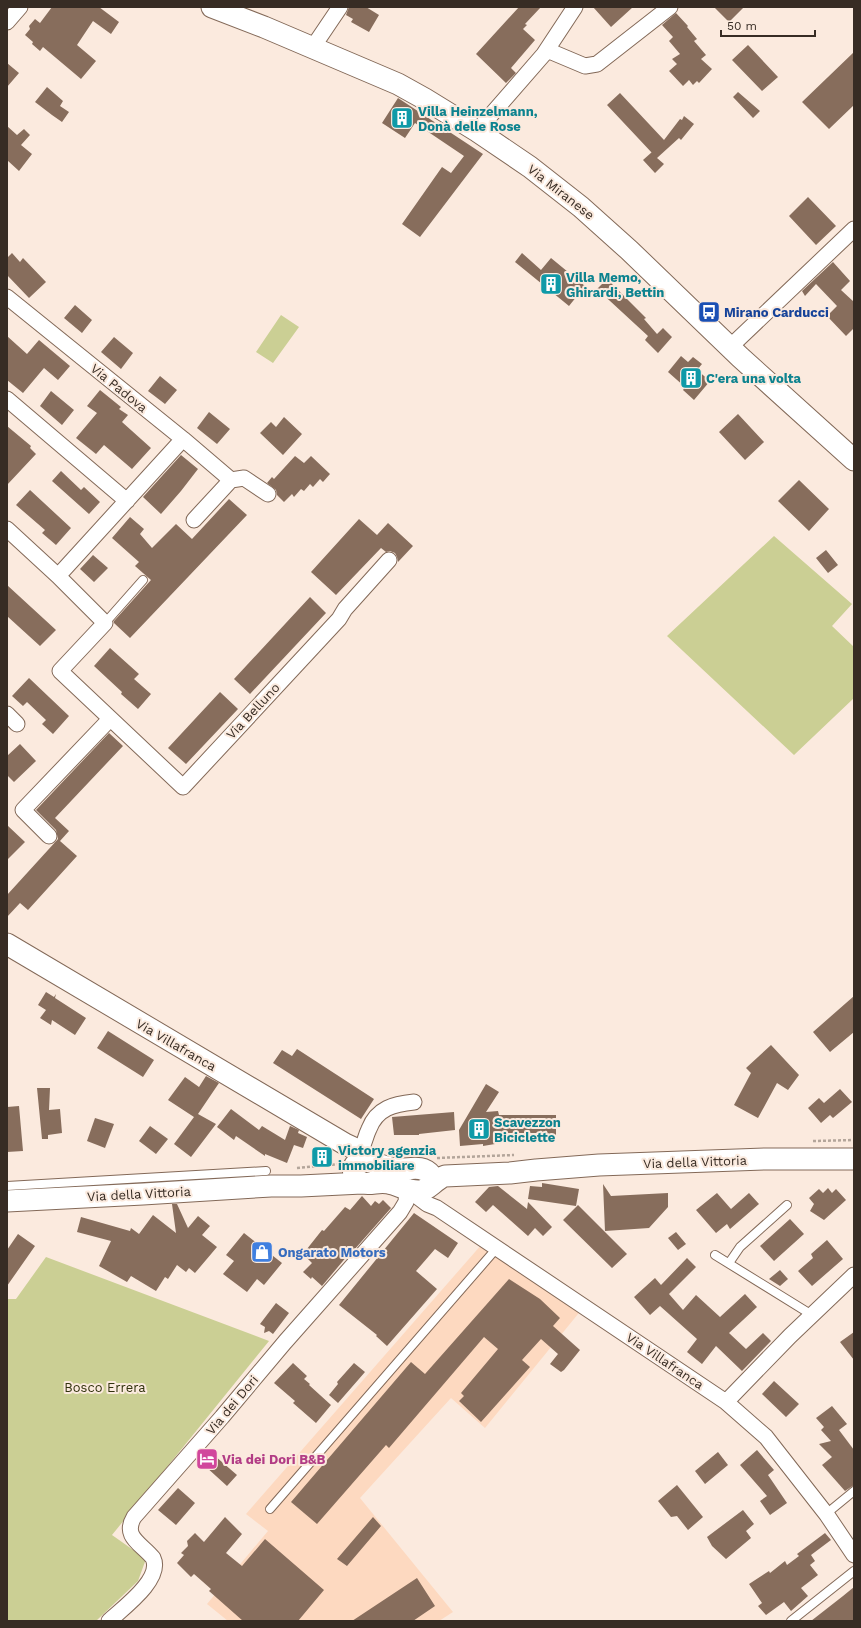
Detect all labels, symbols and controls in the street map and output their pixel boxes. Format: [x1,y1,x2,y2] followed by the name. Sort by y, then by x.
[721,12,815,38] scale bar
[727,19,757,33] text: 50 m
[418,104,538,134] place label: Villa Heinzelmann, Donà delle Rose
[389,105,415,131] building icon: Villa Heinzelmann, Donà delle Rose
[525,161,597,223] street label: Via Miranese
[566,270,664,300] place label: Villa Memo, Ghirardi, Bettin
[538,271,564,297] building icon: Villa Memo, Ghirardi, Bettin
[696,299,722,325] bus stop icon: Mirano Carducci
[724,305,829,320] place label: Mirano Carducci
[88,361,151,416] street label: Via Padova
[678,365,704,391] building icon: C'era una volta
[706,371,802,386] place label: C'era una volta
[223,680,283,742] street label: Via Belluno
[133,1016,219,1074] street label: Via Villafranca
[494,1115,561,1145] place label: Scavezzon Biciclette
[466,1116,492,1142] building icon: Scavezzon Biciclette
[338,1143,437,1173] place label: Victory agenzia immobiliare
[309,1144,335,1170] building icon: Victory agenzia immobiliare
[643,1153,748,1171] street label: Via della Vittoria
[87,1184,192,1204] street label: Via della Vittoria
[249,1239,275,1265] shop icon: Ongarato Motors
[278,1245,386,1260] place label: Ongarato Motors
[623,1330,707,1393] street label: Via Villafranca
[203,1372,261,1438] street label: Via dei Dori
[64,1380,146,1395] park label: Bosco Errera
[194,1446,220,1472] hotel icon: Via dei Dori B&B
[222,1452,325,1467] place label: Via dei Dori B&B

